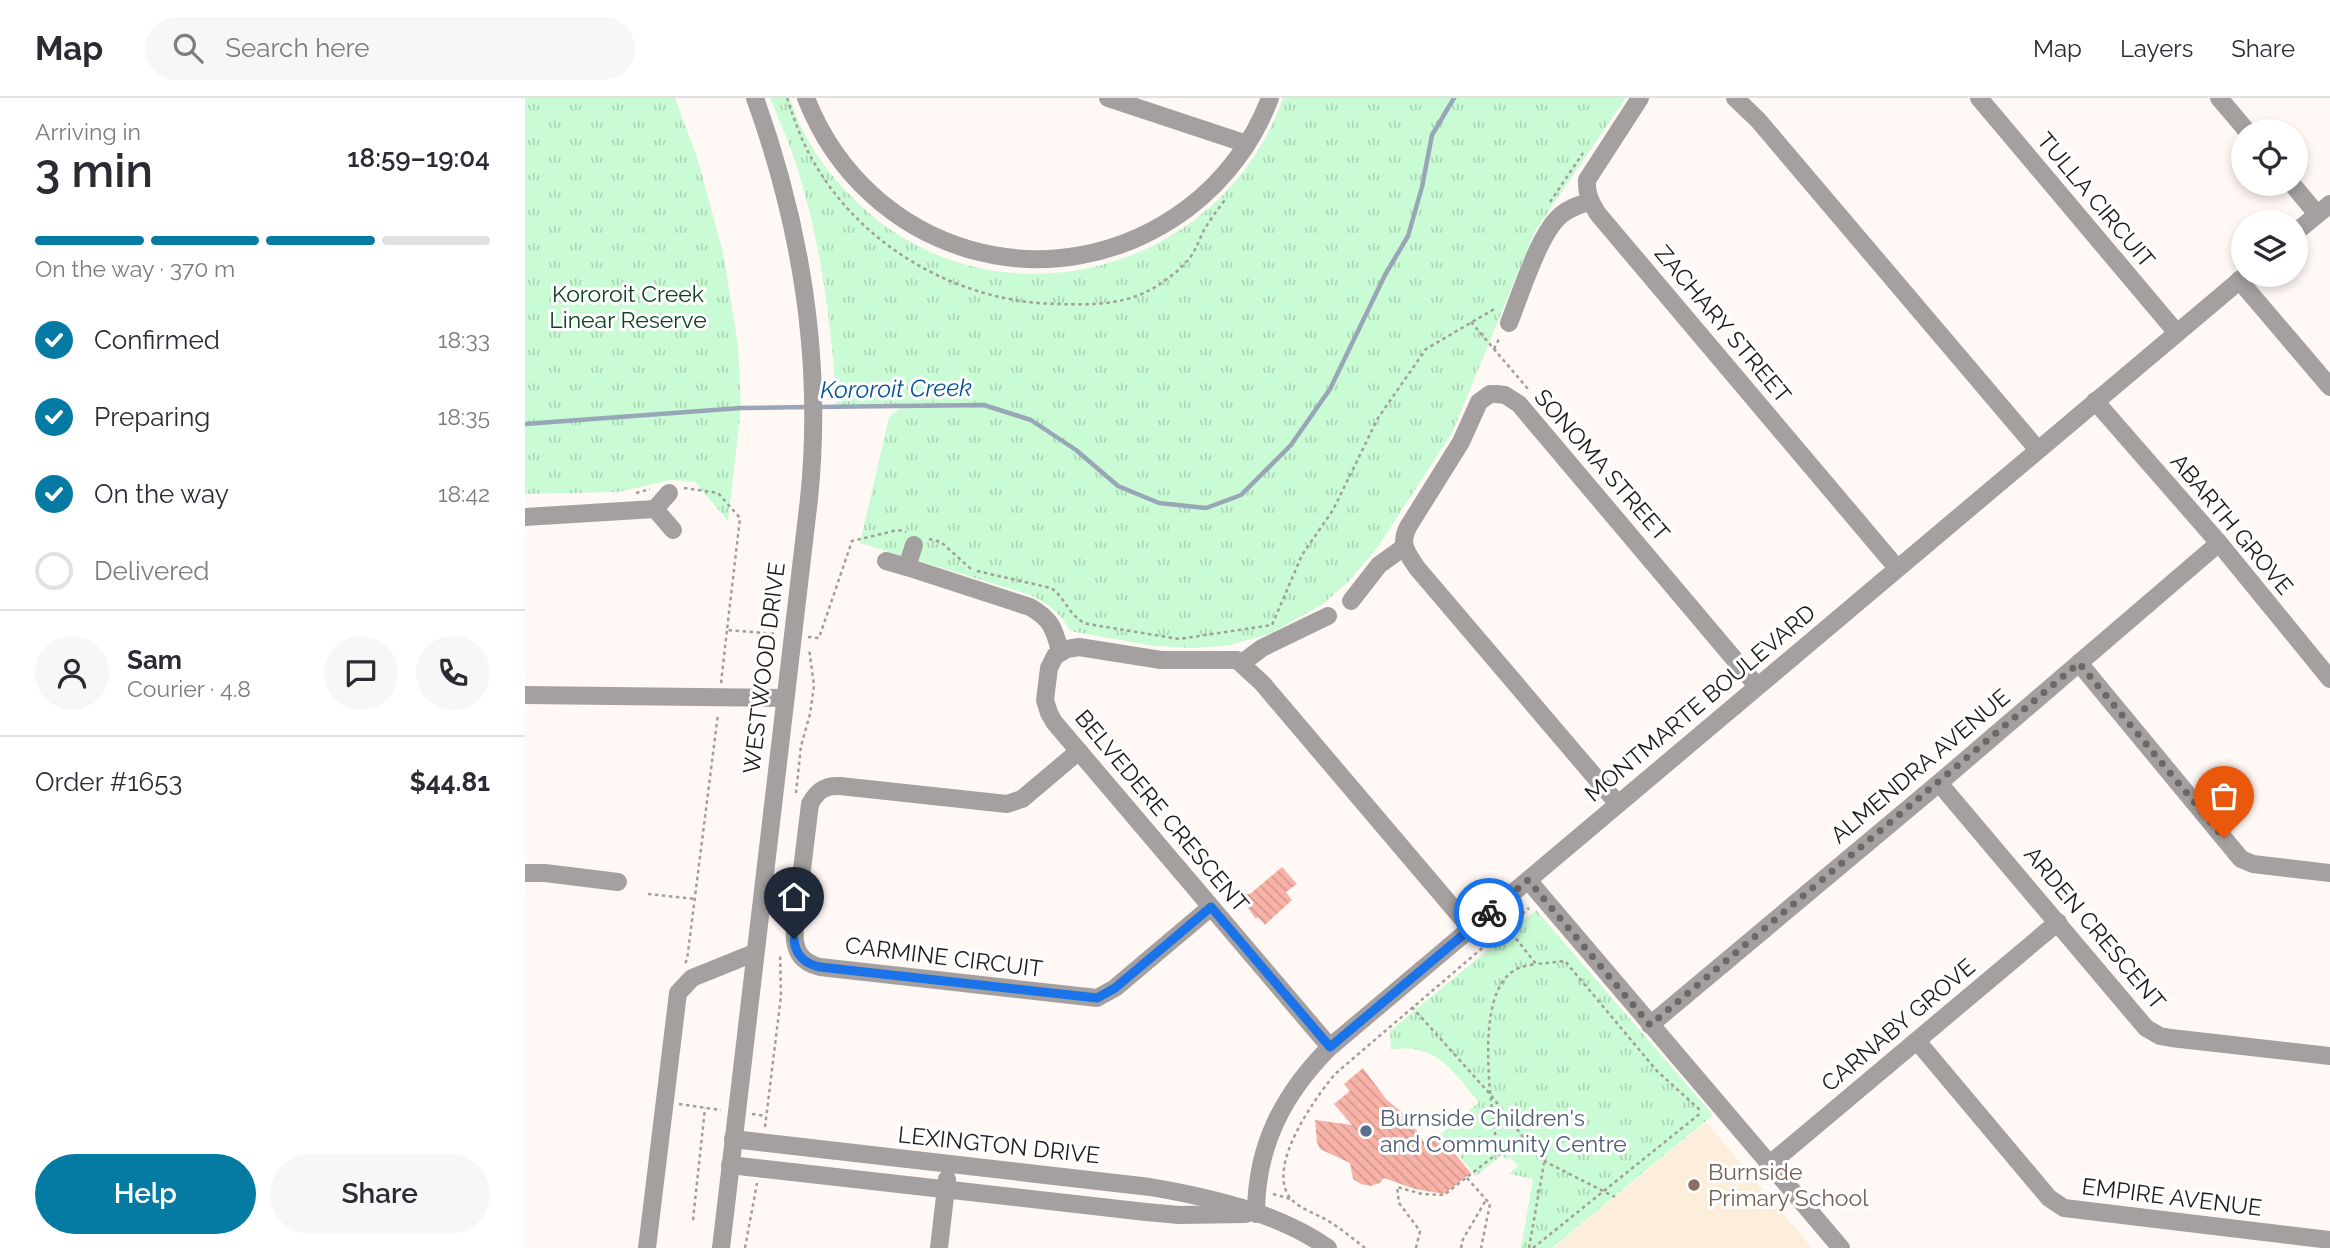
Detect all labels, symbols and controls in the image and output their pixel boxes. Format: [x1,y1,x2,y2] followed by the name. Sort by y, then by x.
[145,17,635,80] search box
[35,29,103,68] text: Map
[169,29,207,67] icon: search
[225,33,370,63] text: Search here
[2033,34,2082,63] text: Map
[2120,34,2193,63] text: Layers
[2231,34,2295,63] text: Share
[35,118,141,145] text: Arriving in
[2231,119,2308,287] map controls
[2231,119,2308,196] button: locate
[2032,127,2161,273] street label: TULLA CIRCUIT
[347,143,490,173] text: 18:59–19:04
[35,144,153,198] text: 3 min
[2231,210,2308,287] button: layers
[1650,240,1797,408] street label: ZACHARY STREET
[35,255,235,282] text: On the way · 370 m
[549,280,707,333] park label: Kororoit Creek Linear Reserve
[35,321,73,359] icon: check
[94,325,220,355] text: Confirmed
[438,326,490,353] text: 18:33
[820,373,972,404] water label: Kororoit Creek
[1529,383,1676,546] street label: SONOMA STREET
[35,398,73,436] icon: check
[94,402,210,432] text: Preparing
[437,403,490,430] text: 18:35
[2166,448,2299,600] street label: ABARTH GROVE
[35,475,73,513] icon: check
[94,479,229,509] text: On the way
[438,480,490,507] text: 18:42
[94,556,209,586] text: Delivered
[737,561,790,775] street label: WESTWOOD DRIVE
[1579,598,1820,807] street label: MONTMARTE BOULEVARD
[35,636,109,710] button: person
[324,636,398,710] button: chat
[416,636,490,710] button: phone
[127,645,182,675] text: Sam
[127,675,251,702] text: Courier · 4.8
[1825,683,2015,848] street label: ALMENDRA AVENUE
[1070,704,1255,917] street label: BELVEDERE CRESCENT
[2194,766,2254,838] pin
[35,767,182,797] text: Order #1653
[409,767,490,797] text: $44.81
[2205,777,2243,815] icon: bag
[2019,841,2172,1015] street label: ARDEN CRESCENT
[764,867,824,939] pin
[775,878,813,916] icon: home
[1454,878,1524,948] courier
[1470,894,1508,932] icon: bike
[844,931,1044,982] street label: CARMINE CIRCUIT
[1816,953,1980,1097] street label: CARNABY GROVE
[1380,1104,1627,1157] place label: Burnside Children's and Community Centre
[897,1120,1101,1169] street label: LEXINGTON DRIVE
[1358,1123,1374,1139] marker: Burnside Children's and Community Centre
[35,1154,256,1234] button: Help
[270,1154,490,1234] button: Share
[1708,1158,1869,1211] place label: Burnside Primary School
[2080,1172,2264,1221] street label: EMPIRE AVENUE
[1686,1177,1702,1193] marker: Burnside Primary School

